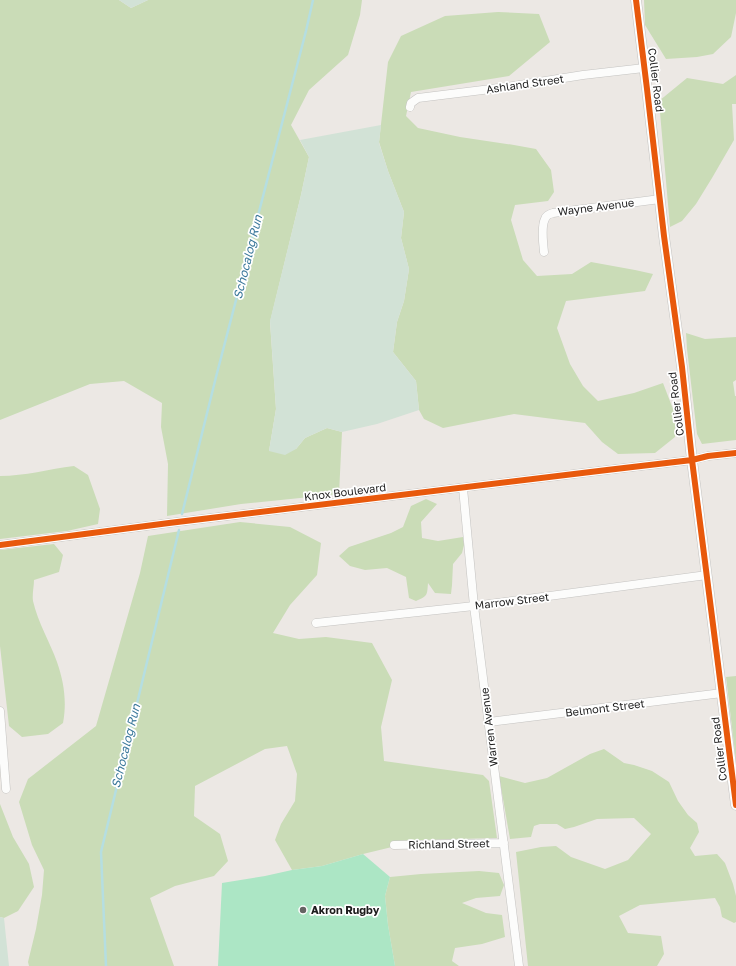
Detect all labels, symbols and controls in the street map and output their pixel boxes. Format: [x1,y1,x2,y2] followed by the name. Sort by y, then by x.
[646,47,667,113] street label: Collier Road
[485,72,565,95] street label: Ashland Street
[557,195,635,218] street label: Wayne Avenue
[230,213,265,300] water label: Schocalog Run
[665,371,686,437] street label: Collier Road
[303,480,387,503] street label: Knox Boulevard
[474,589,550,612] street label: Marrow Street
[477,687,500,767] street label: Warren Avenue
[564,696,645,719] street label: Belmont Street
[108,702,143,789] water label: Schocalog Run
[708,716,729,782] street label: Collier Road
[408,836,490,851] street label: Richland Street
[311,903,380,916] place label: Akron Rugby
[298,905,308,915] marker: Akron Rugby

